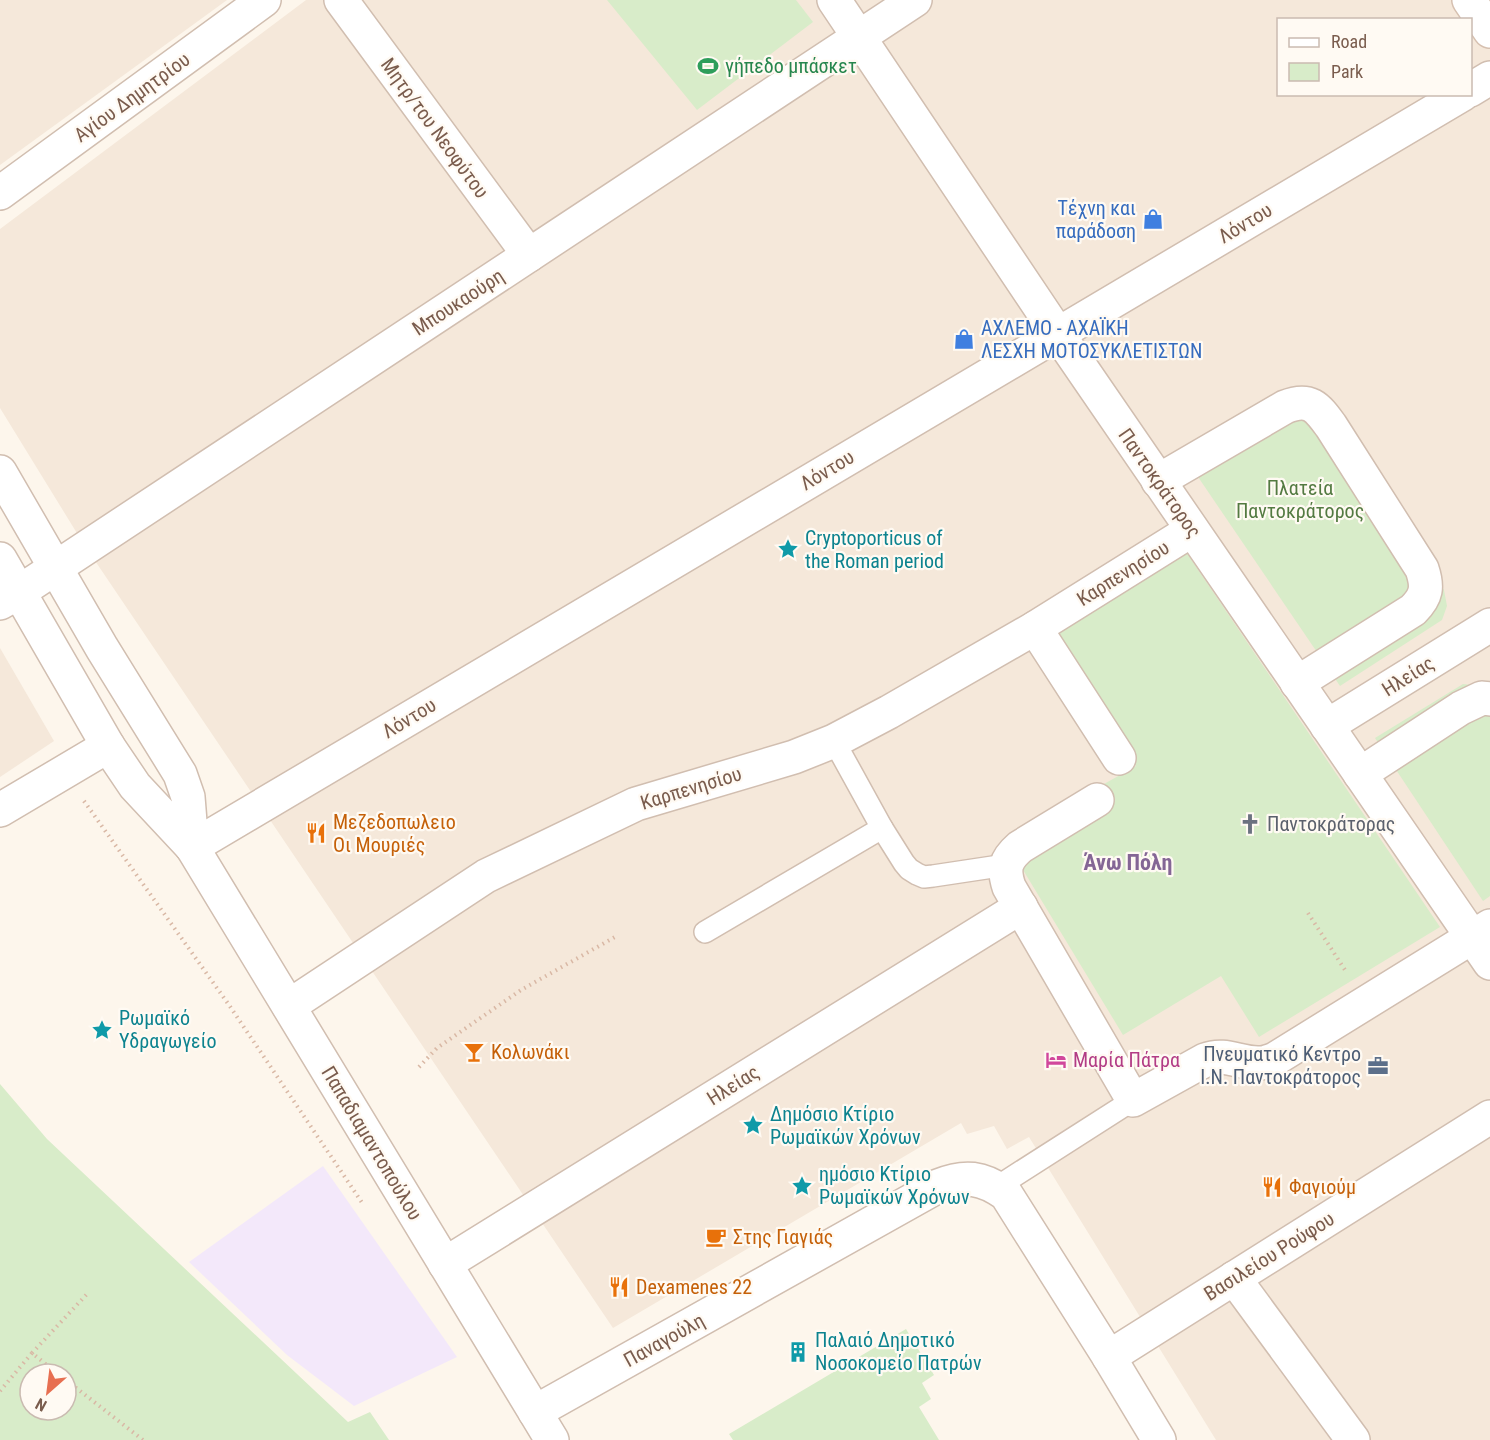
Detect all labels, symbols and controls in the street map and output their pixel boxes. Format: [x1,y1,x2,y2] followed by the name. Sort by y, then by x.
[1277,18,1472,96] legend
[1331,31,1367,52] text: Road
[69,47,195,147] street label: Αγίου Δημητρίου
[376,53,494,203] street label: Μητρ/του Νεοφύτου
[696,54,720,78] sports icon: γήπεδο μπάσκετ
[725,54,857,78] place label: γήπεδο μπάσκετ
[1331,61,1363,82] text: Park
[1056,196,1136,243] place label: Τέχνη και παράδοση
[1214,198,1276,248] street label: Λόντου
[1141,207,1165,231] shop icon: Τέχνη και παράδοση
[408,263,508,341] street label: Μπουκαούρη
[981,316,1202,363] place label: ΑΧΛΕΜΟ - ΑΧΑΪΚΗ ΛΕΣΧΗ ΜΟΤΟΣΥΚΛΕΤΙΣΤΩΝ
[952,327,976,351] shop icon: ΑΧΛΕΜΟ - ΑΧΑΪΚΗ ΛΕΣΧΗ ΜΟΤΟΣΥΚΛΕΤΙΣΤΩΝ
[1113,424,1207,542] street label: Παντοκράτορος
[796,445,858,495] street label: Λόντου
[1236,476,1364,523] park label: Πλατεία Παντοκράτορος
[805,526,944,573] place label: Cryptoporticus of the Roman period
[1072,535,1174,611] street label: Καρπενησίου
[776,537,800,561] place icon: Cryptoporticus of the Roman period
[1378,651,1438,701] street label: Ηλείας
[378,693,440,743] street label: Λόντου
[638,761,744,815] street label: Καρπενησίου
[333,810,456,857] place label: Μεζεδοπωλειο Οι Μουριές
[1238,812,1262,836] church icon: Παντοκράτορας
[1267,812,1395,836] place label: Παντοκράτορας
[304,821,328,845] restaurant icon: Μεζεδοπωλειο Οι Μουριές
[1083,850,1173,875] district label: Άνω Πόλη
[119,1006,217,1053] place label: Ρωμαϊκό Υδραγωγείο
[90,1018,114,1042] place icon: Ρωμαϊκό Υδραγωγείο
[462,1040,486,1064] bar icon: Κολωνάκι
[491,1040,570,1064] place label: Κολωνάκι
[1200,1042,1361,1089] place label: Πνευματικό Κεντρο Ι.Ν. Παντοκράτορος
[1044,1048,1068,1072] hotel icon: Μαρία Πάτρα
[1073,1048,1180,1072] place label: Μαρία Πάτρα
[1366,1054,1390,1078] office icon: Πνευματικό Κεντρο Ι.Ν. Παντοκράτορος
[703,1060,763,1110] street label: Ηλείας
[317,1062,427,1224] street label: Παπαδιαμαντοπούλου
[770,1102,921,1149] place label: Δημόσιο Κτίριο Ρωμαϊκών Χρόνων
[741,1113,765,1137] place icon: Δημόσιο Κτίριο Ρωμαϊκών Χρόνων
[819,1162,970,1209] place label: ημόσιο Κτίριο Ρωμαϊκών Χρόνων
[790,1174,814,1198] place icon: ημόσιο Κτίριο Ρωμαϊκών Χρόνων
[1260,1175,1284,1199] restaurant icon: Φαγιούμ
[1289,1175,1356,1199] place label: Φαγιούμ
[1199,1206,1339,1306] street label: Βασιλείου Ρούφου
[704,1225,728,1249] cafe icon: Στης Γιαγιάς
[733,1225,833,1249] place label: Στης Γιαγιάς
[607,1275,631,1299] restaurant icon: Dexamenes 22
[636,1275,752,1299] place label: Dexamenes 22
[619,1308,709,1372] street label: Παναγούλη
[815,1328,982,1375] place label: Παλαιό Δημοτικό Νοσοκομείο Πατρών
[786,1340,810,1364] building icon: Παλαιό Δημοτικό Νοσοκομείο Πατρών
[18,1362,78,1422] north arrow
[32,1394,50,1415] text: N

